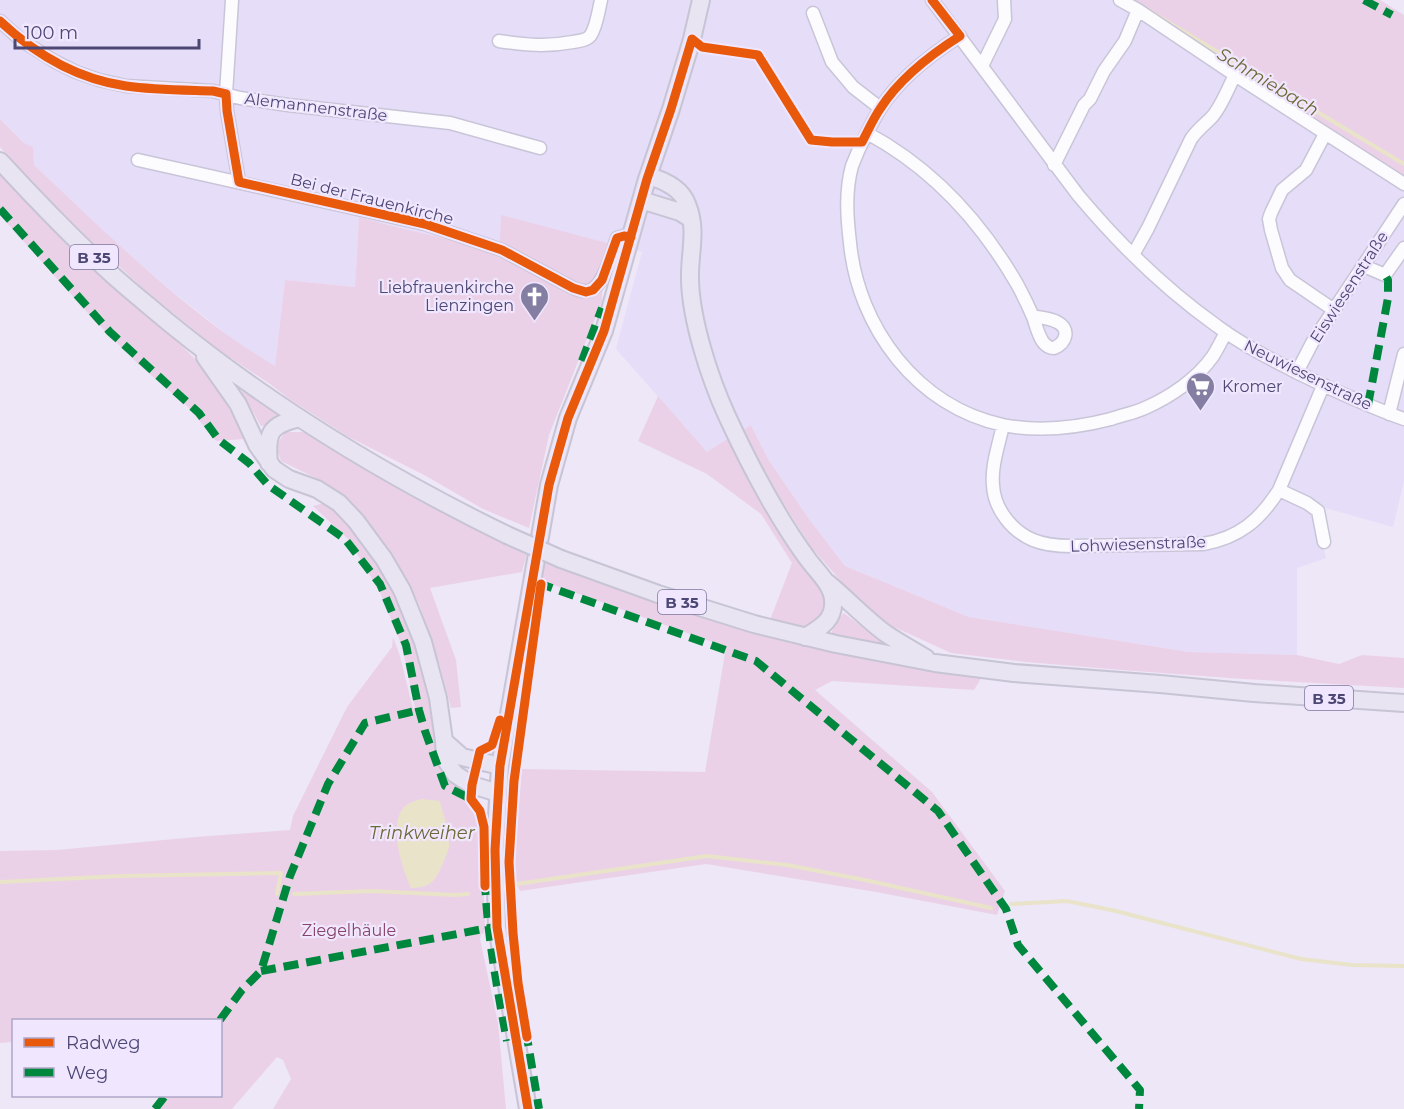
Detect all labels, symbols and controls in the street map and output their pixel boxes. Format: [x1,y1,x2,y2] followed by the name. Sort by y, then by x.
[15,12,200,50] scale bar
[24,22,78,44] text: 100 m
[1213,43,1323,121] water label: Schmiebach
[243,89,389,125] street label: Alemannenstraße
[289,170,455,228] street label: Bei der Frauenkirche
[1306,228,1392,346] street label: Eiswiesenstraße
[70,245,118,269] road number: B 35
[378,278,514,315] place label: Liebfrauenkirche Lienzingen
[519,280,551,322] church icon: Liebfrauenkirche Lienzingen
[1241,336,1375,414] street label: Neuwiesenstraße
[1185,370,1217,412] supermarket icon: Kromer
[1222,377,1283,396] place label: Kromer
[1070,532,1206,556] street label: Lohwiesenstraße
[658,590,706,614] road number: B 35
[1305,686,1353,710] road number: B 35
[369,822,476,844] water label: Trinkweiher
[302,921,396,940] park label: Ziegelhäule
[12,1019,222,1097] legend
[66,1032,141,1054] text: Radweg
[66,1062,108,1084] text: Weg

